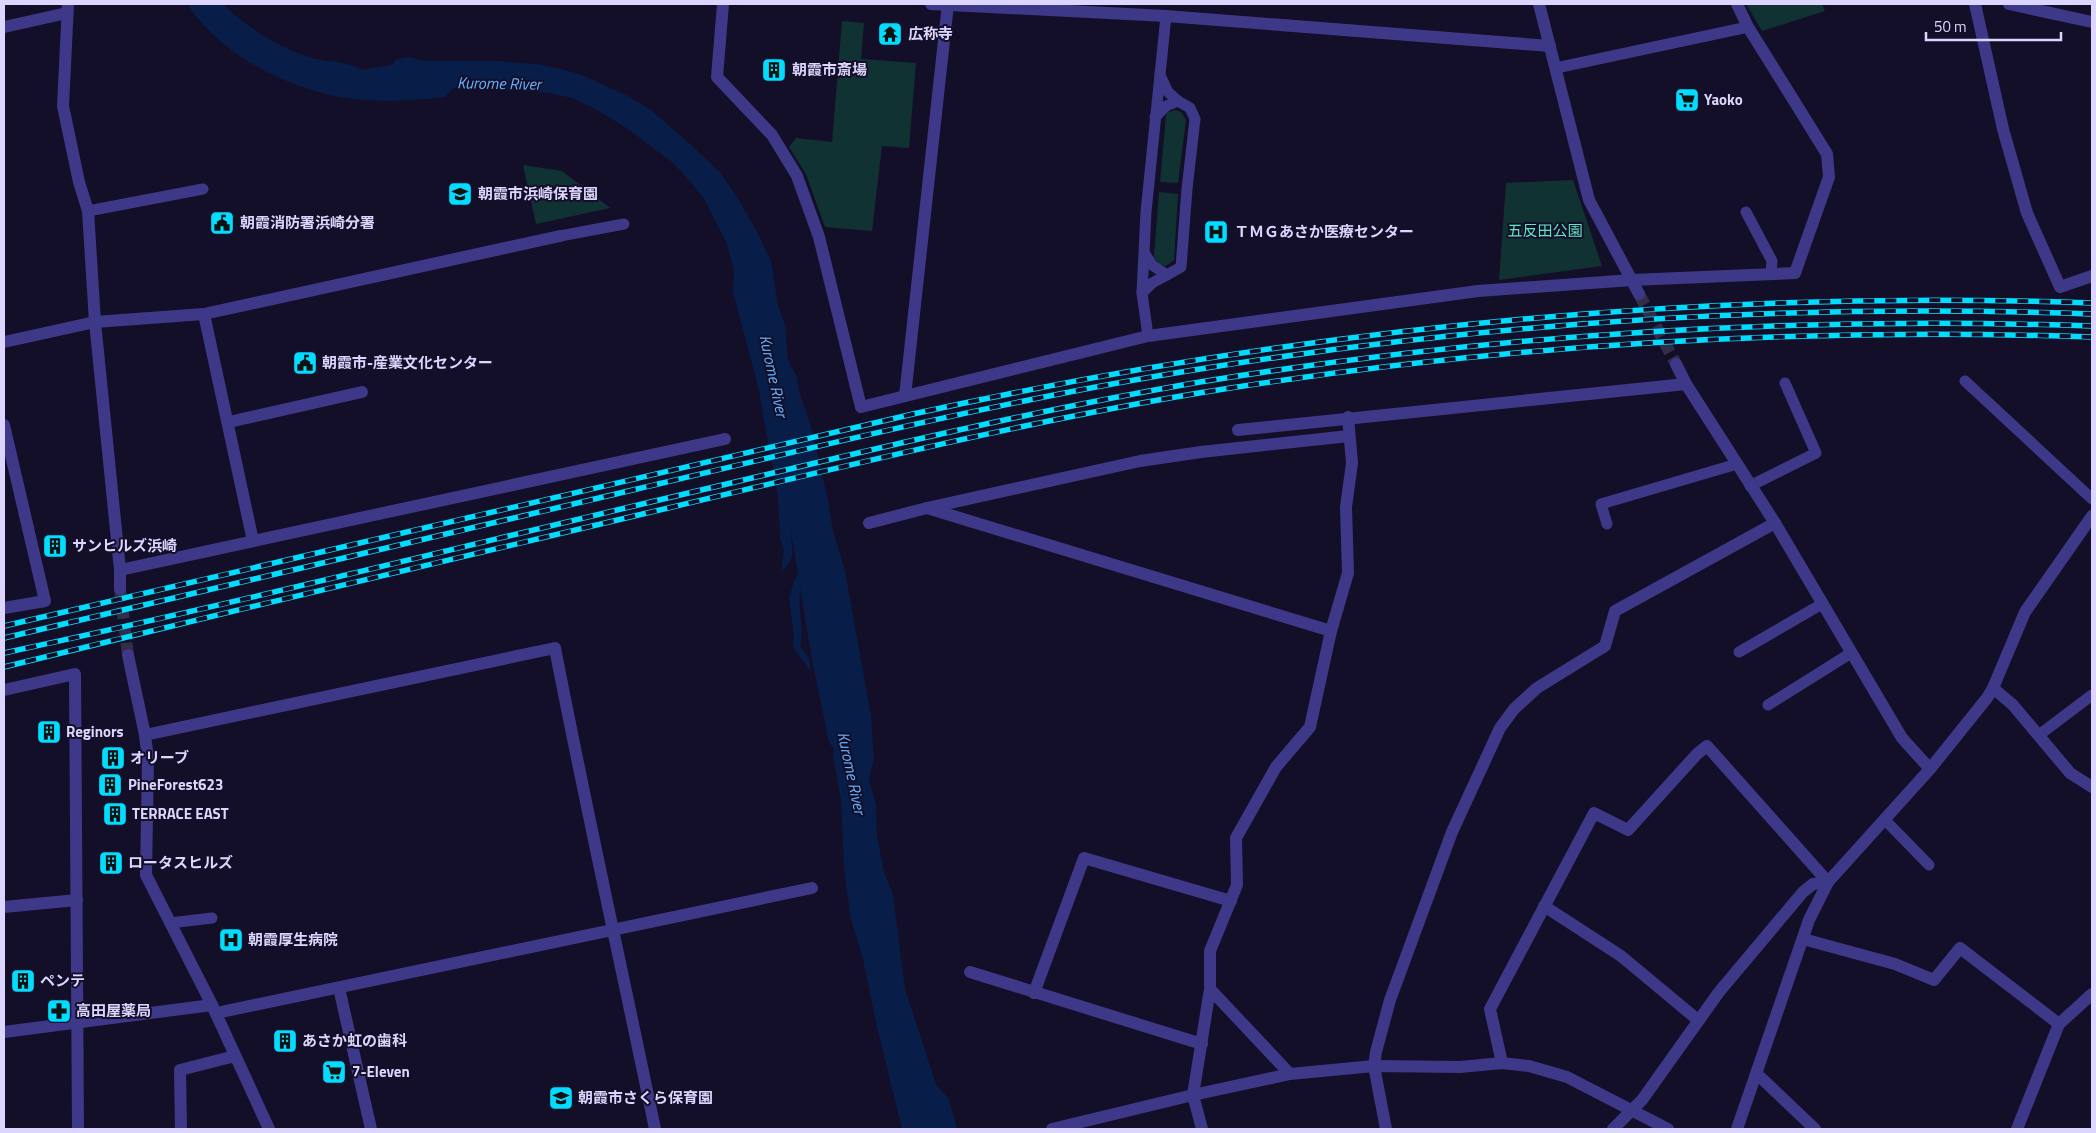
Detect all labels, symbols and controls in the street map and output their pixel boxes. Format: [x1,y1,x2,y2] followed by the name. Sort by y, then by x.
[1926,10,2061,42] scale bar
[1934,15,1967,38] text: 50 m
[877,21,903,47] temple icon: 広称寺
[908,22,953,45] place label: 広称寺
[761,57,787,83] building icon: 朝霞市斎場
[792,58,867,81] place label: 朝霞市斎場
[457,70,543,96] water label: Kurome River
[1674,87,1700,113] supermarket icon: Yaoko
[1704,88,1743,111] place label: Yaoko
[447,181,473,207] school or university icon: 朝霞市浜崎保育園
[478,182,598,205] place label: 朝霞市浜崎保育園
[209,210,235,236] public building icon: 朝霞消防署浜崎分署
[240,211,375,234] place label: 朝霞消防署浜崎分署
[1203,219,1229,245] hospital icon: ＴＭＧあさか医療センター
[1507,219,1583,242] park label: 五反田公園
[1234,220,1414,243] place label: ＴＭＧあさか医療センター
[754,332,795,421] water label: Kurome River
[292,350,318,376] public building icon: 朝霞市-産業文化センター
[322,351,493,374] place label: 朝霞市-産業文化センター
[42,533,68,559] building icon: サンヒルズ浜崎
[72,534,177,557] place label: サンヒルズ浜崎
[36,719,62,745] building icon: Reginors
[66,720,124,743] place label: Reginors
[832,729,873,818] water label: Kurome River
[100,745,126,771] building icon: オリーブ
[130,746,189,769] place label: オリーブ
[97,772,123,798] building icon: PineForest623
[128,773,223,796] place label: PineForest623
[102,801,128,827] building icon: TERRACE EAST
[132,802,229,825] place label: TERRACE EAST
[98,850,124,876] building icon: ロータスヒルズ
[128,851,233,874] place label: ロータスヒルズ
[218,927,244,953] hospital icon: 朝霞厚生病院
[248,928,338,951] place label: 朝霞厚生病院
[10,968,36,994] building icon: ペンテ
[40,969,85,992] place label: ペンテ
[46,998,72,1024] pharmacy icon: 高田屋薬局
[76,999,151,1022] place label: 高田屋薬局
[272,1028,298,1054] building icon: あさか虹の歯科
[302,1029,407,1052] place label: あさか虹の歯科
[321,1059,347,1085] supermarket icon: 7-Eleven
[352,1060,410,1083] place label: 7-Eleven
[548,1085,574,1111] school or university icon: 朝霞市さくら保育園
[578,1086,713,1109] place label: 朝霞市さくら保育園

